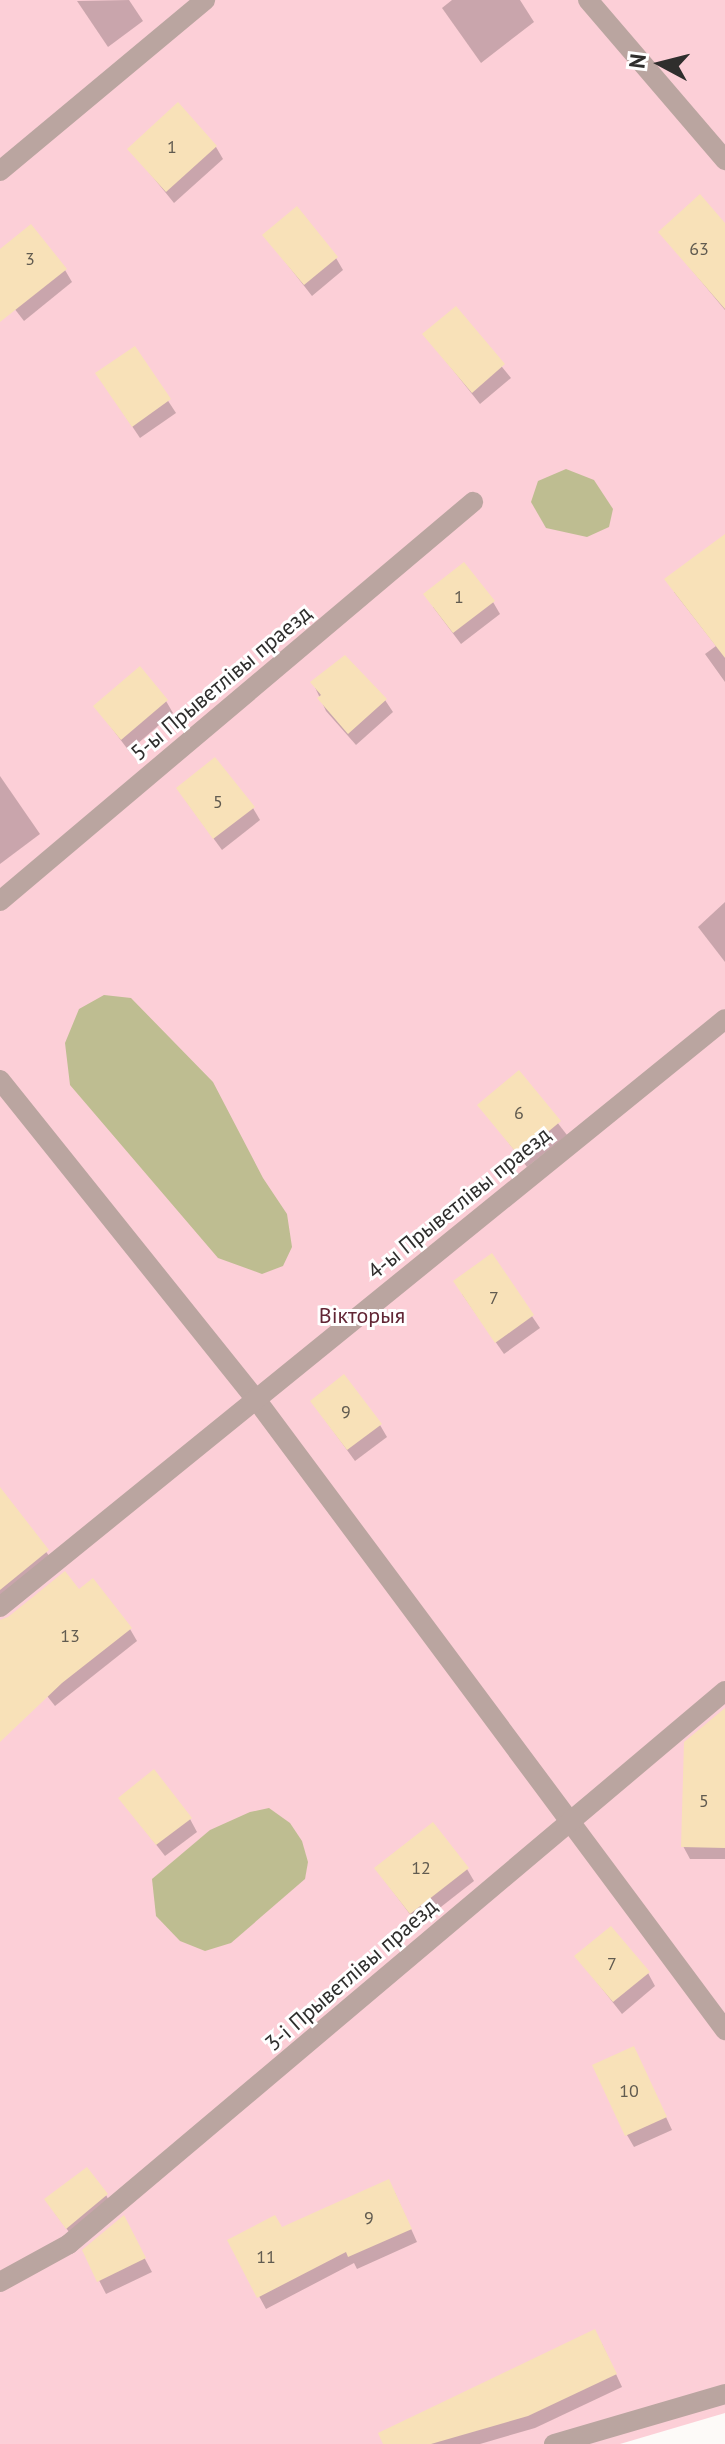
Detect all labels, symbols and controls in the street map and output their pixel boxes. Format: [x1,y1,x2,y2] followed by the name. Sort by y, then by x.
[621,24,701,104] north arrow
[622,52,652,70] text: N
[167,136,177,158] house number: 1
[689,238,709,260] house number: 63
[25,248,35,270] house number: 3
[454,586,464,608] house number: 1
[125,600,317,766] street label: 5-ы Прыветлівы праезд
[213,791,223,813] house number: 5
[514,1102,524,1124] house number: 6
[362,1121,556,1285] street label: 4-ы Прыветлівы праезд
[489,1287,499,1309] house number: 7
[319,1303,405,1329] park label: Вікторыя
[341,1401,351,1423] house number: 9
[60,1625,80,1647] house number: 13
[699,1790,709,1812] house number: 5
[411,1857,431,1879] house number: 12
[260,1893,442,2057] street label: 3-і Прыветлівы праезд
[607,1953,617,1975] house number: 7
[619,2080,639,2102] house number: 10
[364,2207,374,2229] house number: 9
[256,2246,276,2268] house number: 11

